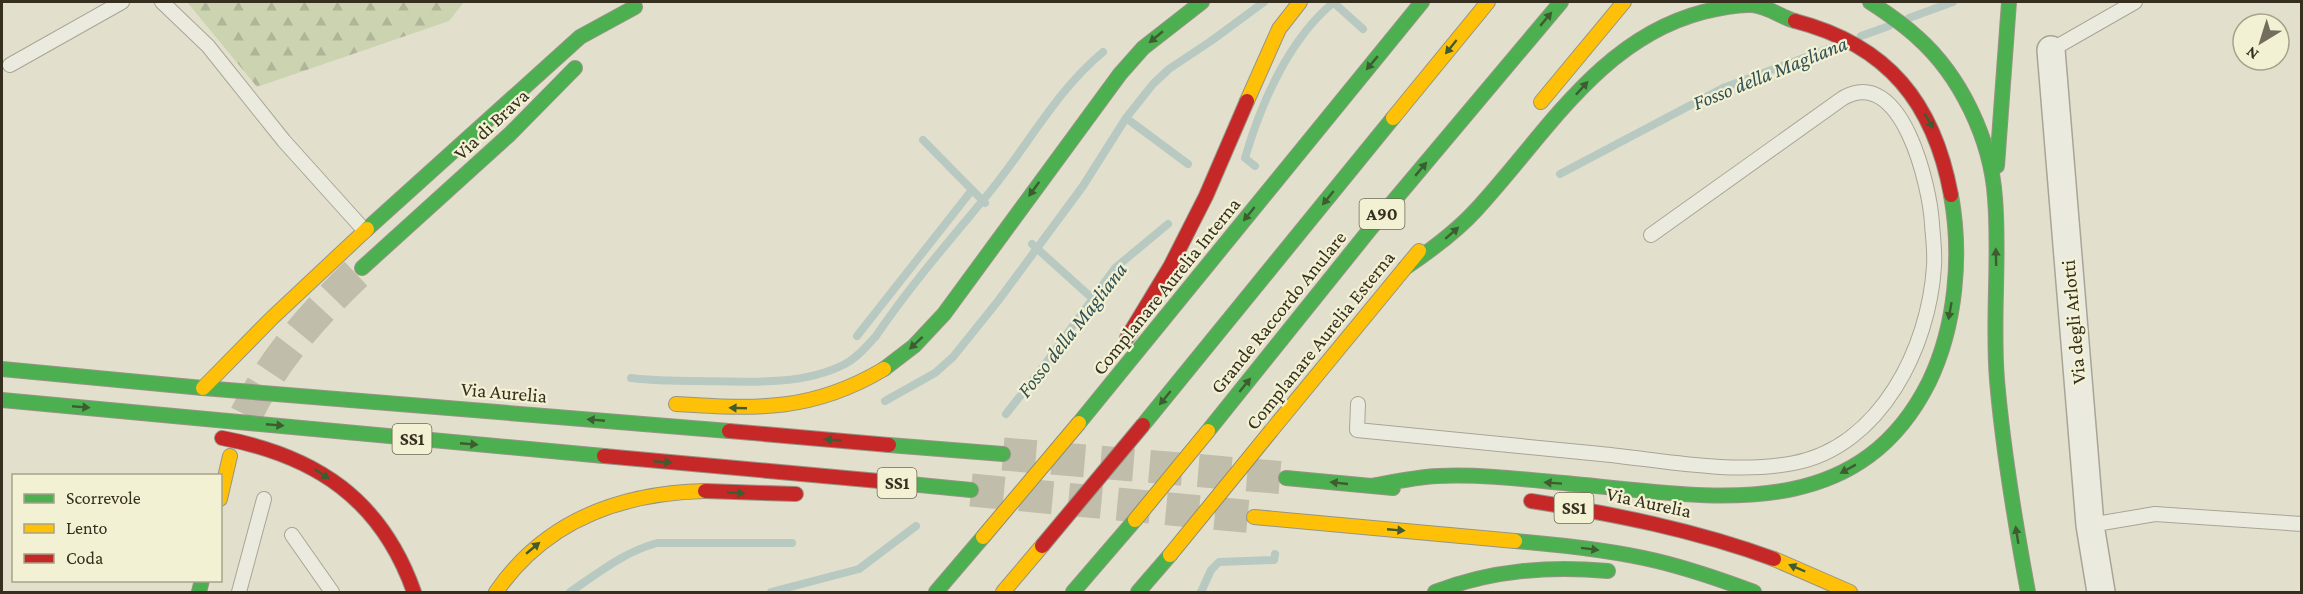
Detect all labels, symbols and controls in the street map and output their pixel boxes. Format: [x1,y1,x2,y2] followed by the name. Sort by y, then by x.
[1539,12,1552,27] one-way arrow
[2231,12,2291,72] north arrow
[1149,30,1164,43] one-way arrow
[1689,31,1851,115] water label: Fosso della Magliana
[1445,39,1458,54] one-way arrow
[2242,43,2262,63] text: N
[1365,55,1378,71] one-way arrow
[1575,81,1588,96] one-way arrow
[449,84,533,164] street label: Via di Brava
[1923,113,1934,129] one-way arrow
[1414,161,1426,176] one-way arrow
[1028,180,1040,196] one-way arrow
[1321,190,1334,206] one-way arrow
[1088,193,1245,380] street label: Complanare Aurelia Interna
[1360,199,1404,229] road number: A90
[1242,206,1255,222] one-way arrow
[1206,226,1350,398] street label: Grande Raccordo Anulare
[1444,226,1459,240] one-way arrow
[1241,246,1400,434] street label: Complanare Aurelia Esterna
[1991,248,2001,267] one-way arrow
[1012,258,1132,402] water label: Fosso della Magliana
[2057,259,2090,385] street label: Via degli Arlotti
[1945,302,1954,321] one-way arrow
[909,336,923,350] one-way arrow
[460,377,548,407] street label: Via Aurelia
[1238,377,1251,393] one-way arrow
[1158,390,1171,406] one-way arrow
[71,402,90,412] one-way arrow
[729,403,748,412] one-way arrow
[587,415,606,425] one-way arrow
[265,420,284,430] one-way arrow
[392,424,432,454] road number: SS1
[823,435,842,444] one-way arrow
[459,439,478,449] one-way arrow
[654,457,673,467] one-way arrow
[1839,464,1856,474] one-way arrow
[314,468,330,479] one-way arrow
[878,468,916,498] road number: SS1
[12,474,222,582] legend
[1330,478,1349,488] one-way arrow
[1544,478,1563,488] one-way arrow
[1604,482,1694,522] street label: Via Aurelia
[66,488,141,508] text: Scorrevole
[727,488,746,497] one-way arrow
[1554,493,1594,523] road number: SS1
[66,518,107,538] text: Lento
[1386,525,1405,535] one-way arrow
[2012,525,2021,544] one-way arrow
[525,542,541,555] one-way arrow
[1580,544,1599,553] one-way arrow
[66,548,103,568] text: Coda
[1788,563,1806,572] one-way arrow

